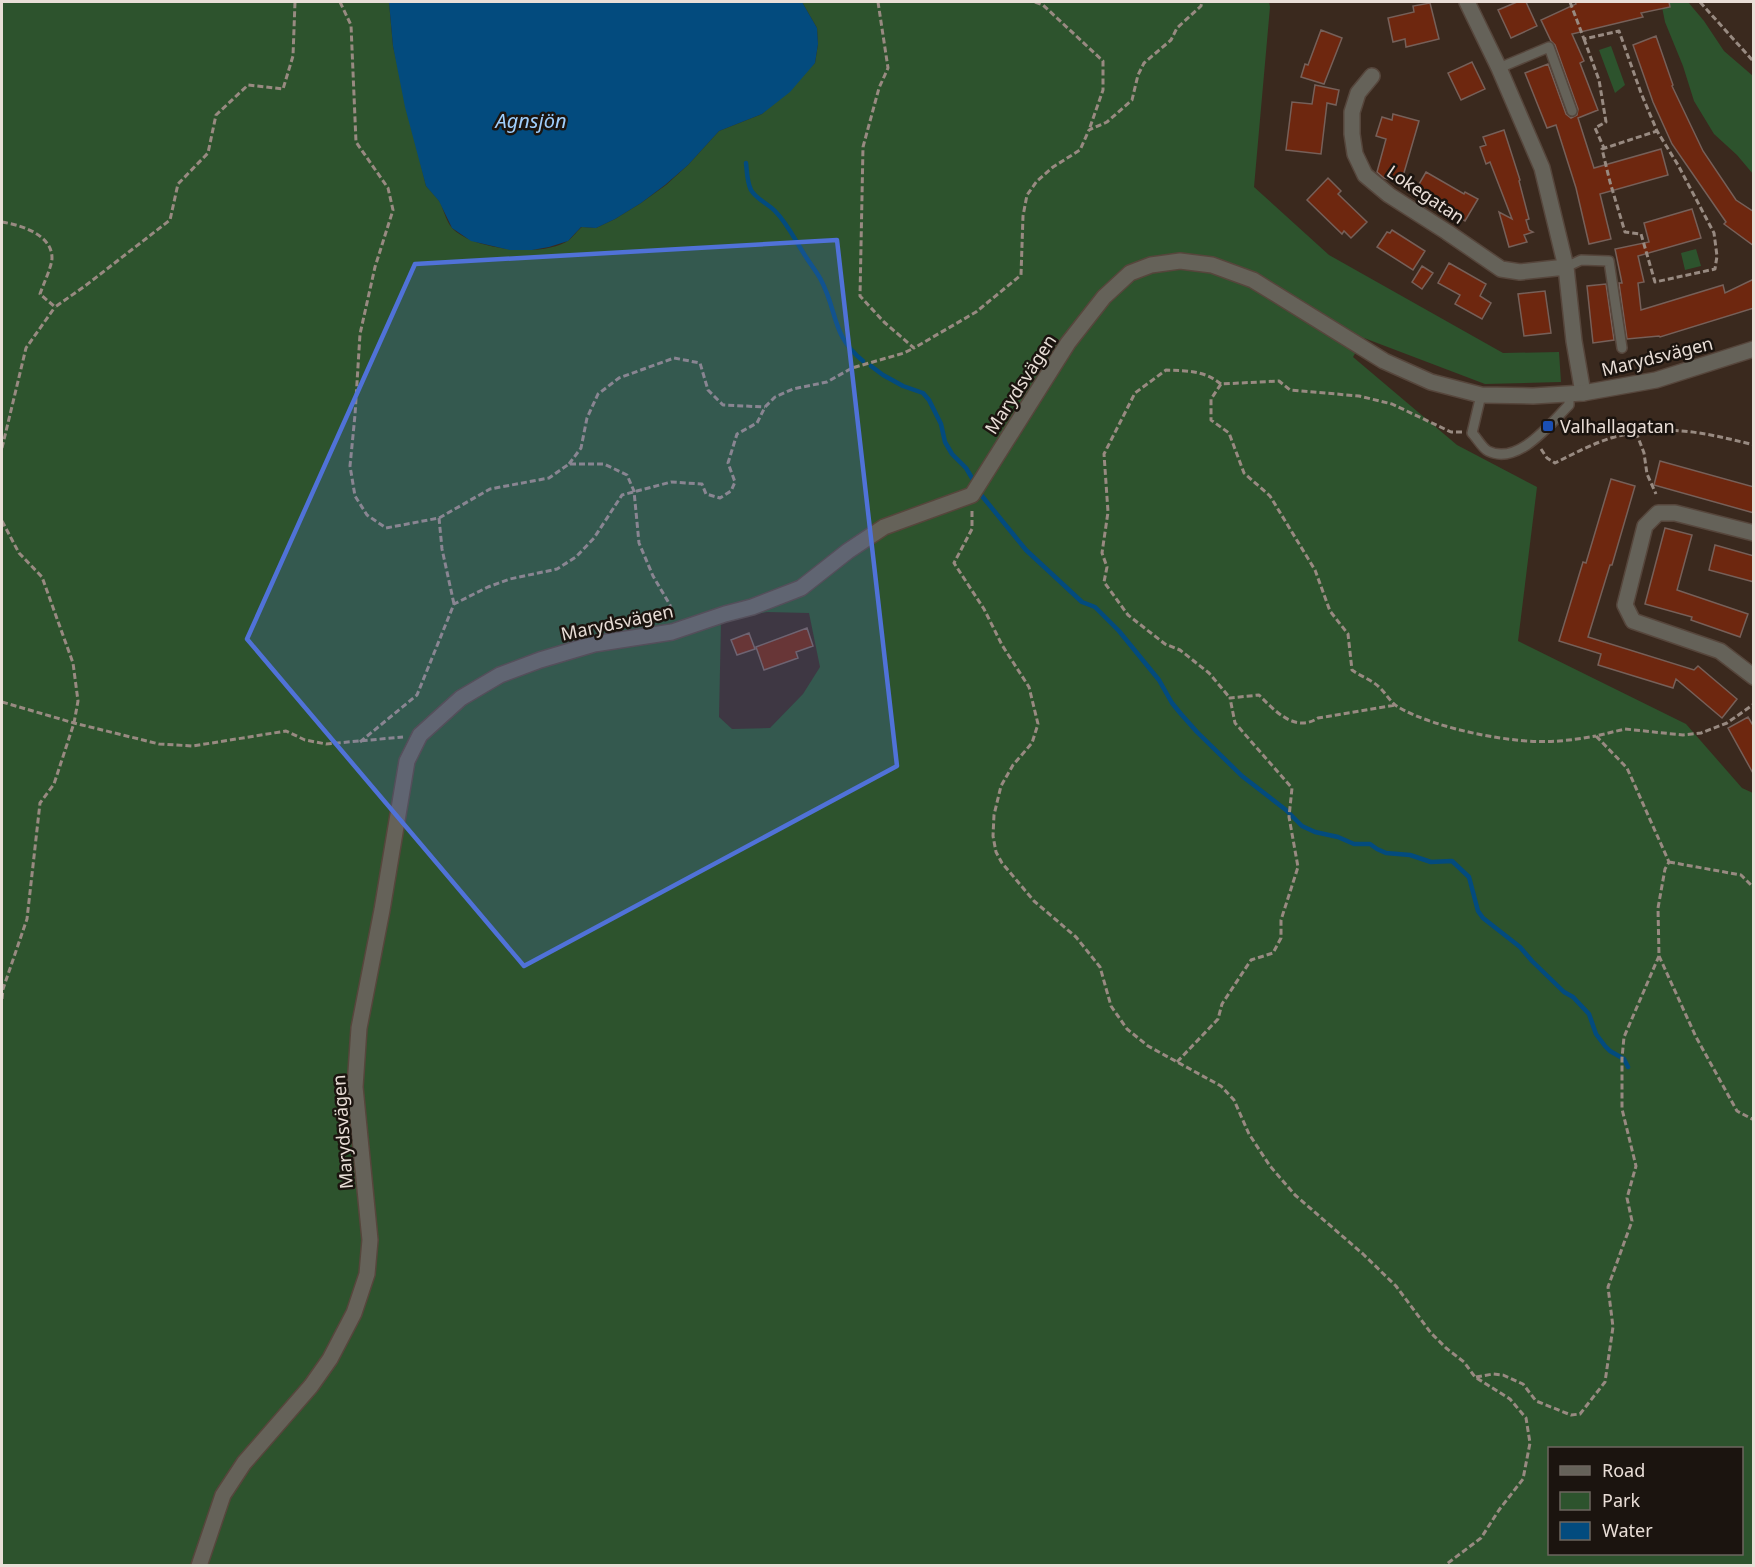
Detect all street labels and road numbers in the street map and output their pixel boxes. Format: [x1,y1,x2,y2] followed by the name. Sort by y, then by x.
[1382,159,1470,229] street label: Lokegatan
[979,330,1061,438] street label: Marydsvägen
[1599,331,1715,381] street label: Marydsvägen
[559,598,675,646] street label: Marydsvägen
[326,1074,358,1190] street label: Marydsvägen

